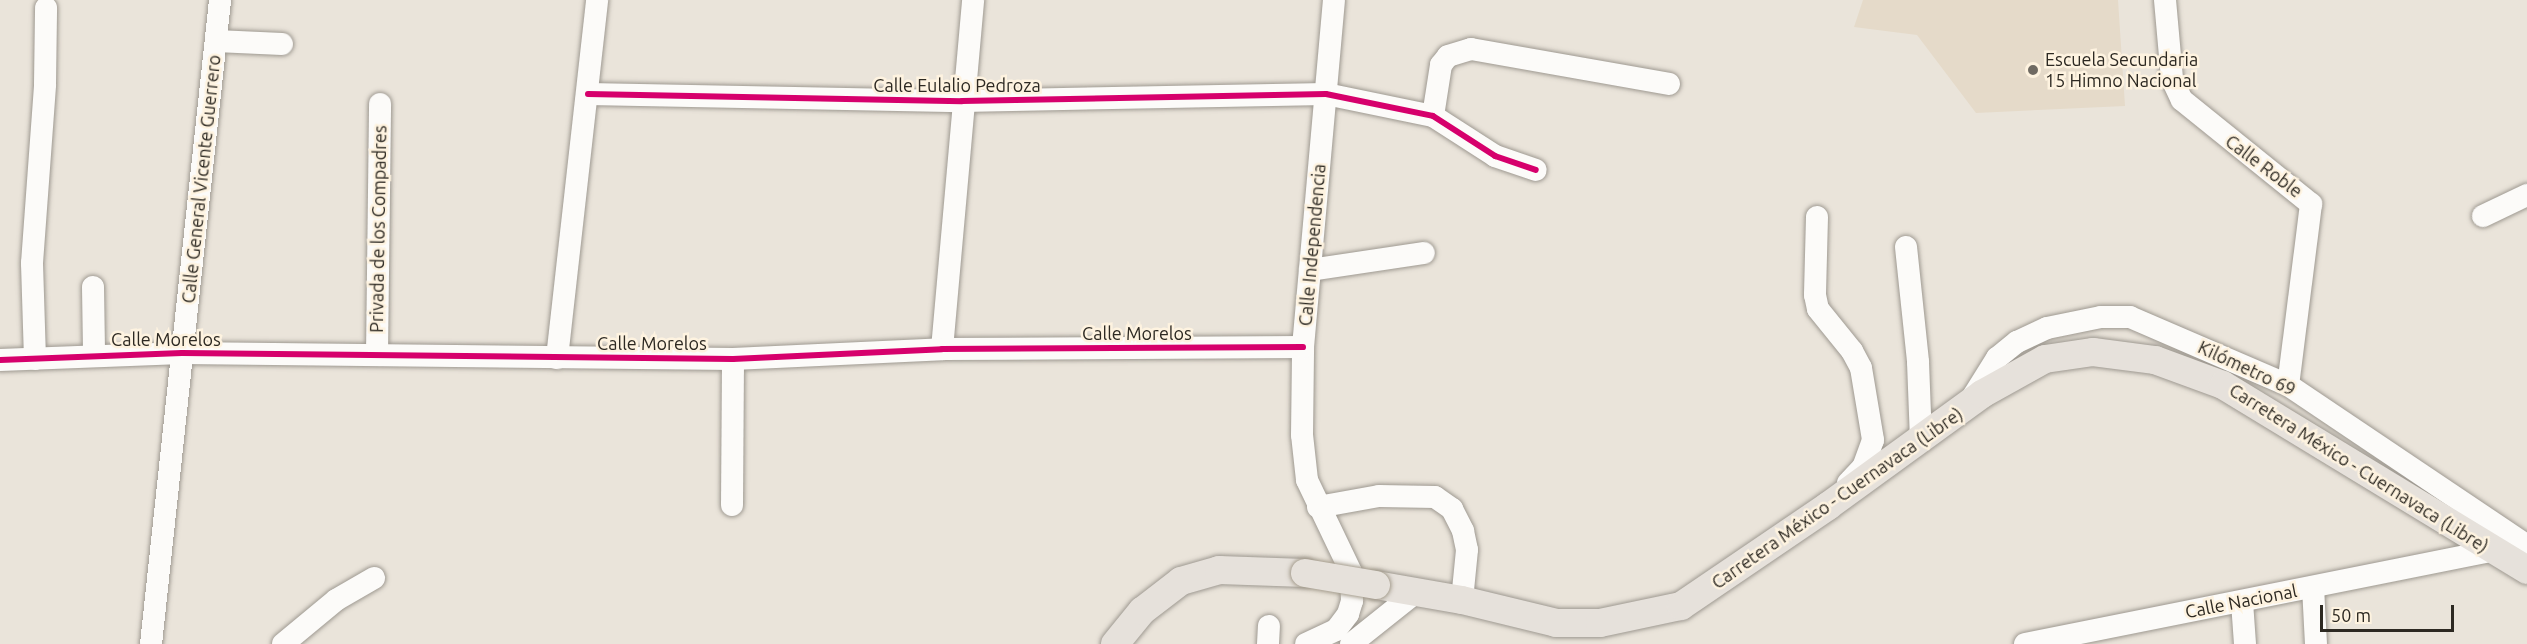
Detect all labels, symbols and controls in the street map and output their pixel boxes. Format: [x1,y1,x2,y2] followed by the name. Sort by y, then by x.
[2045,49,2198,92] place label: Escuela Secundaria 15 Himno Nacional
[177,54,225,304] street label: Calle General Vicente Guerrero
[2026,63,2040,77] marker: Escuela Secundaria 15 Himno Nacional
[873,74,1041,96] street label: Calle Eulalio Pedroza
[365,125,391,333] street label: Privada de los Compadres
[2221,130,2307,202] street label: Calle Roble
[1294,163,1330,327] street label: Calle Independencia
[1082,322,1192,344] street label: Calle Morelos
[111,328,221,350] street label: Calle Morelos
[597,332,707,354] street label: Calle Morelos
[2195,336,2299,400] street label: Kilómetro 69
[2225,379,2493,557] street label: Carretera México - Cuernavaca (Libre)
[1707,403,1967,593] street label: Carretera México - Cuernavaca (Libre)
[2183,580,2299,622] street label: Calle Nacional
[2323,593,2456,631] scale bar
[2331,605,2371,625] text: 50 m

